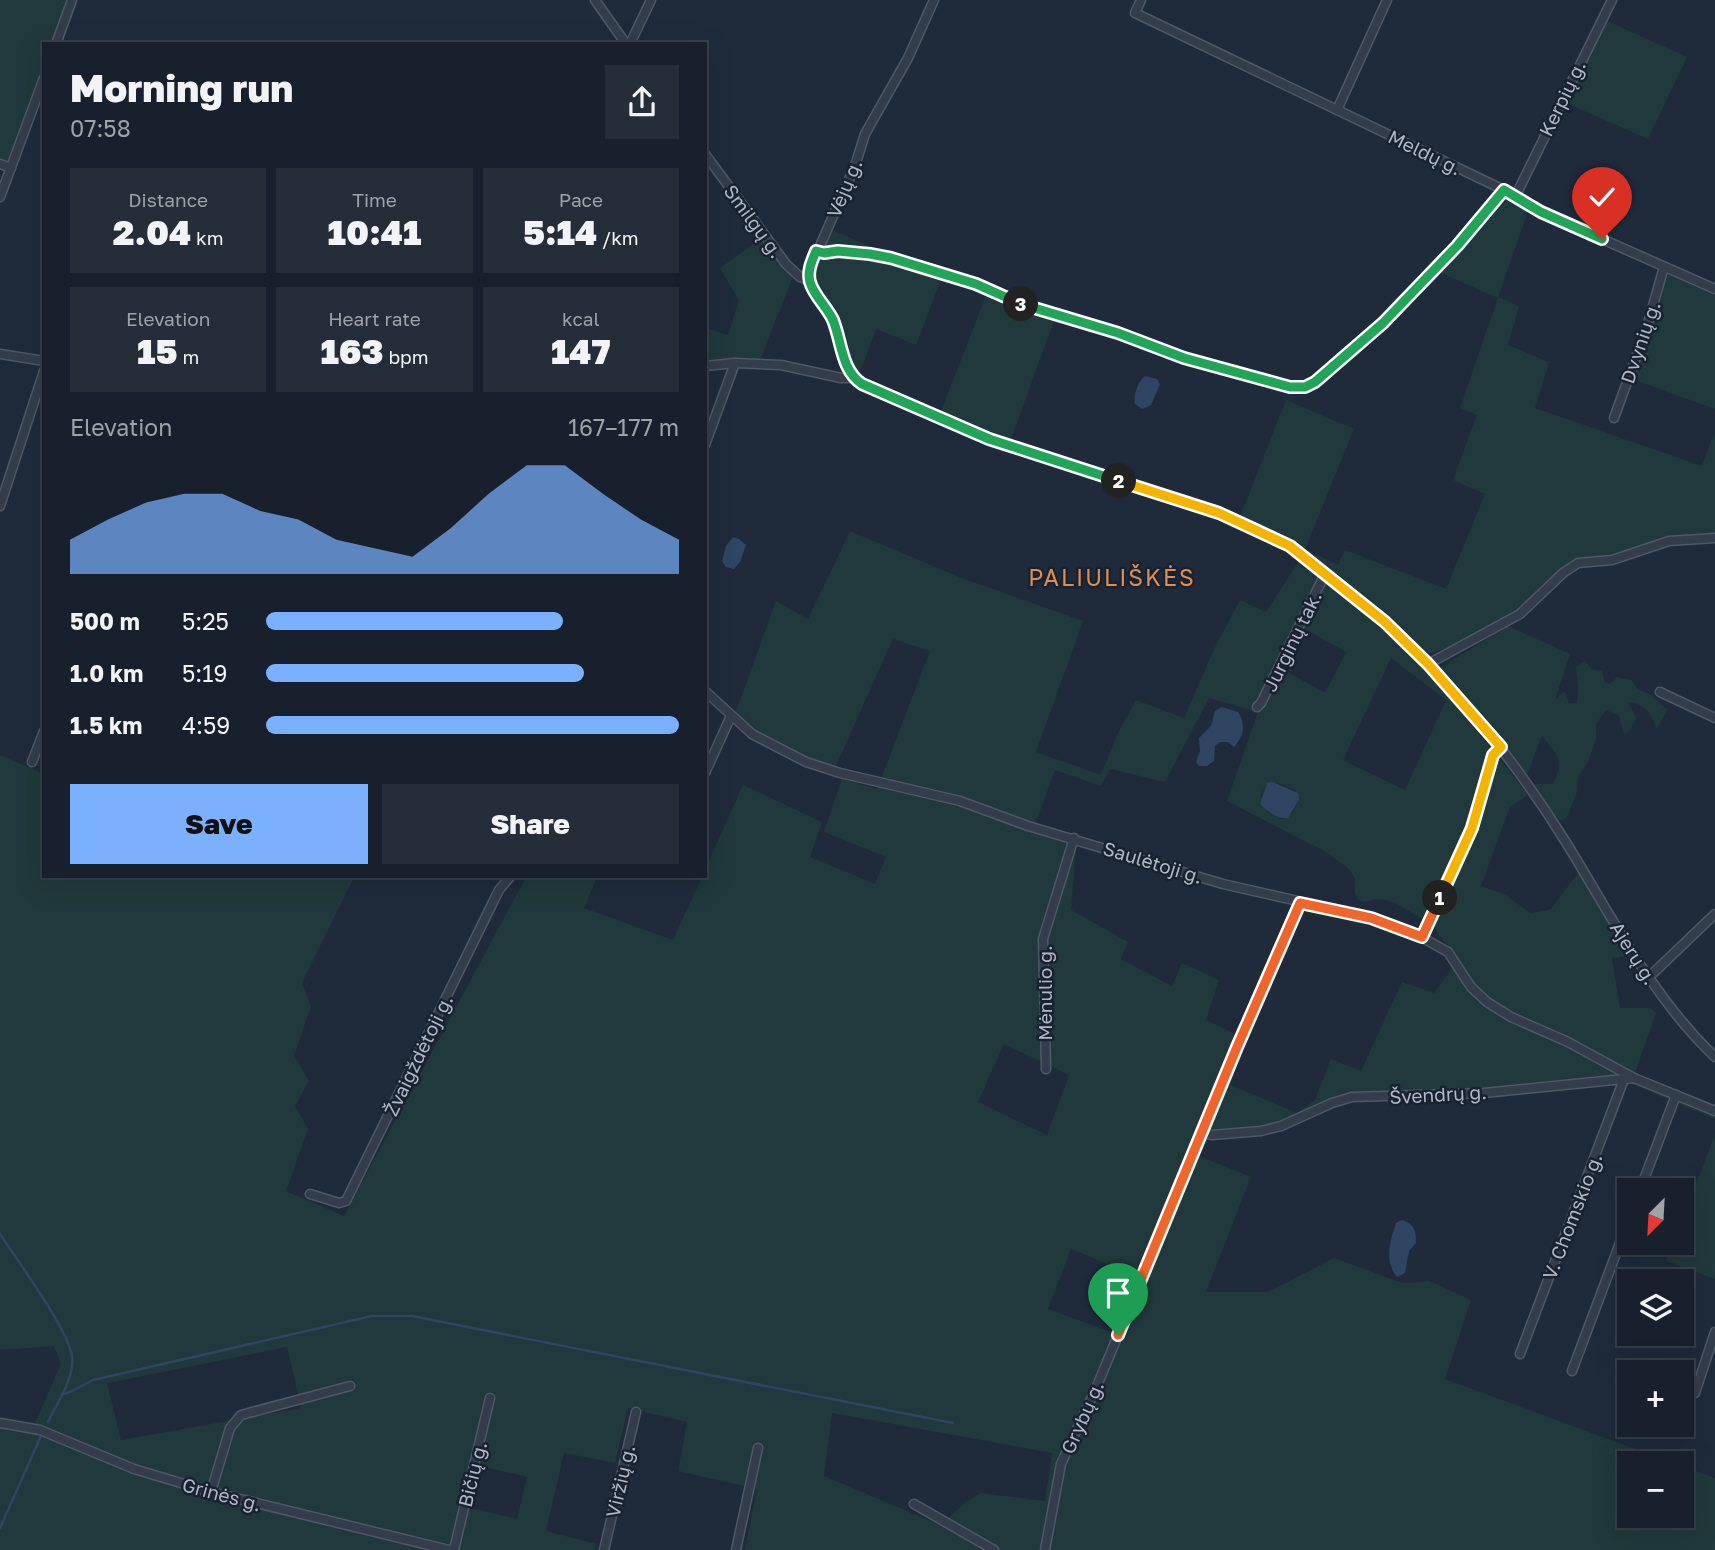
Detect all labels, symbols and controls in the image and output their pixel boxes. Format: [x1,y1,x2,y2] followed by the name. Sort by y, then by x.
[1534,56,1590,140] street label: Kerpių g.
[70,65,293,110] text: Morning run
[605,65,679,139] button: share
[70,114,131,142] text: 07:58
[1385,124,1465,180] street label: Meldų g.
[821,155,867,221] street label: Vėjų g.
[1572,167,1632,239] pin
[1583,178,1621,216] icon: check
[720,180,788,262] street label: Smilgų g.
[128,188,208,211] text: Distance
[352,188,397,211] text: Time
[559,188,603,211] text: Pace
[113,211,191,253] text: 2.04
[328,211,421,253] text: 10:41
[523,211,597,253] text: 5:14
[191,226,224,249] text: km
[597,226,639,249] text: /km
[1004,286,1038,322] pin: 3
[1015,292,1026,315] text: 3
[1615,298,1665,386] street label: Dvynių g.
[126,307,210,330] text: Elevation
[328,307,421,330] text: Heart rate
[562,307,600,330] text: kcal
[137,330,178,372] text: 15
[320,330,384,372] text: 163
[551,330,611,372] text: 147
[178,345,199,368] text: m
[384,345,429,368] text: bpm
[70,413,172,441] text: Elevation
[568,413,679,441] text: 167–177 m
[1102,463,1136,498] pin: 2
[1113,469,1124,492] text: 2
[1028,563,1196,591] district label: PALIULIŠKĖS
[1258,587,1326,695] street label: Jurginų tak.
[70,607,140,635] text: 500 m
[182,607,229,635] text: 5:25
[70,659,143,687] text: 1.0 km
[182,659,227,687] text: 5:19
[70,711,142,739] text: 1.5 km
[182,711,230,739] text: 4:59
[70,784,368,864] button: Save
[382,784,679,864] button: Share
[1101,836,1205,888] street label: Saulėtoji g.
[1422,880,1458,916] pin: 1
[1435,886,1444,909] text: 1
[1606,917,1662,989] street label: Ajerų g.
[1033,945,1056,1041] street label: Mėnulio g.
[379,990,457,1120] street label: Žvaigždėtoji g.
[1389,1080,1487,1108] street label: Švendrų g.
[1537,1150,1607,1282] street label: V. Chomskio g.
[1617,1178,1694,1255] north arrow
[1617,1178,1694,1528] map controls
[1088,1263,1148,1335] pin
[1617,1269,1694,1346] button: layers
[1099,1274,1137,1312] icon: arrive
[1617,1360,1694,1437] button: +
[1056,1377,1108,1457] street label: Grybų g.
[453,1439,491,1509] street label: Bičių g.
[600,1442,640,1520] street label: Viržių g.
[1617,1451,1694,1528] button: −
[180,1472,264,1516] street label: Grinės g.

